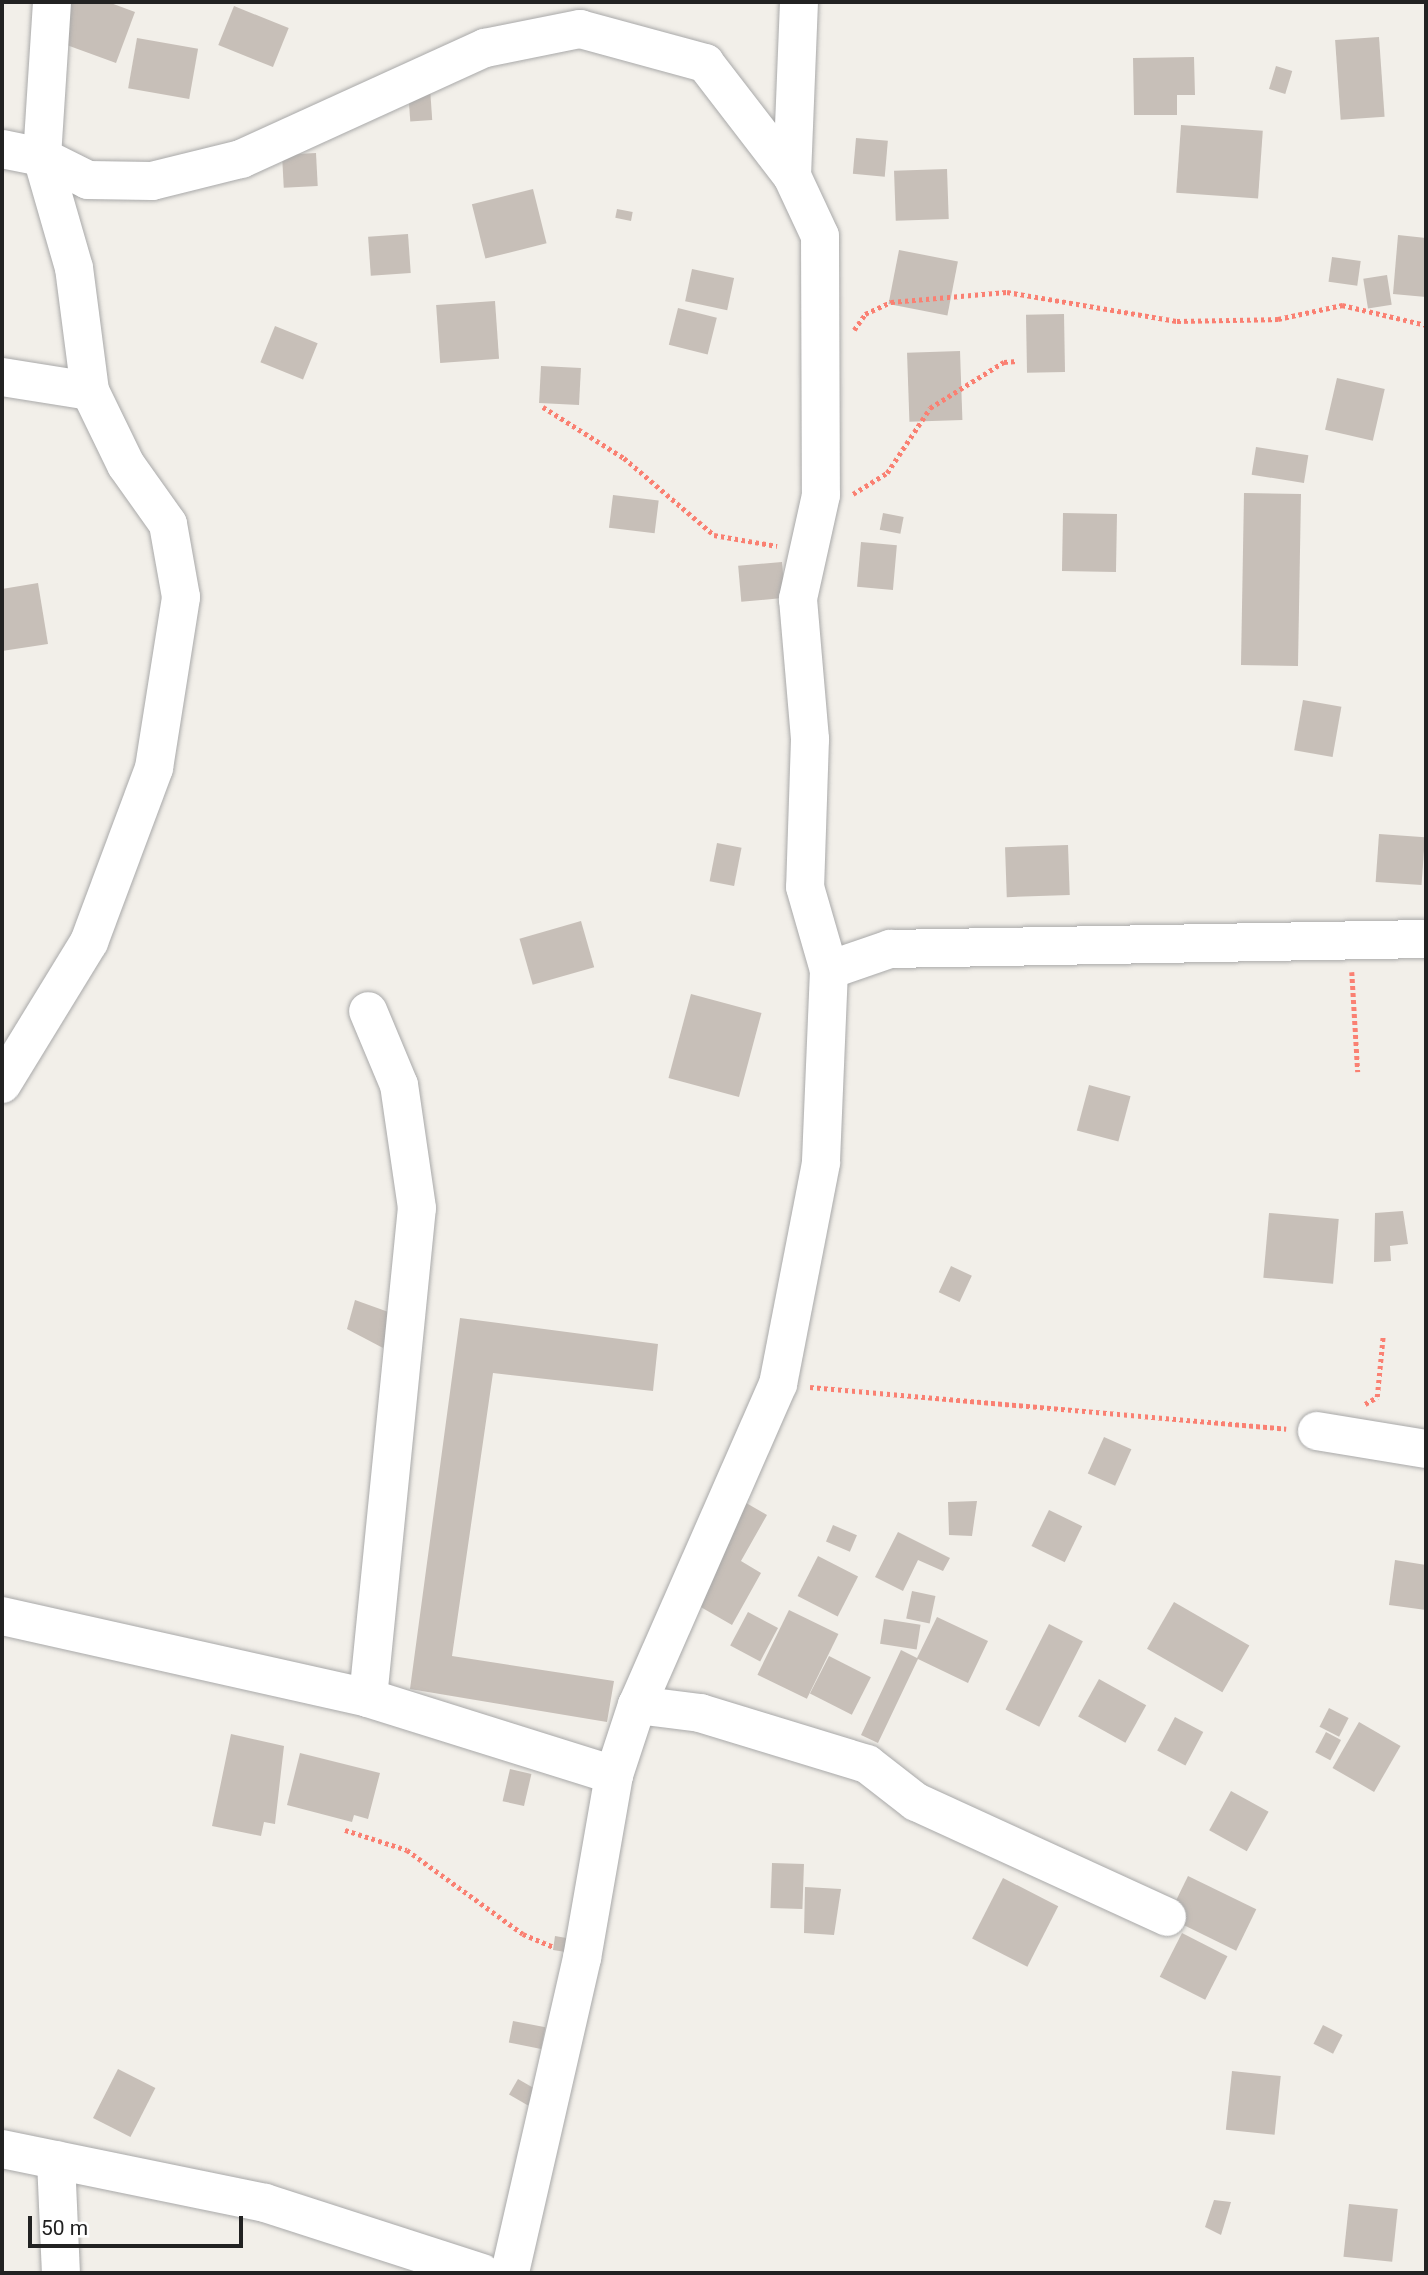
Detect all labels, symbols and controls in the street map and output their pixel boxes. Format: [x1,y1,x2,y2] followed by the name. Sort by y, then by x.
[32,2202,247,2246] scale bar
[41,2216,88,2240] text: 50 m

